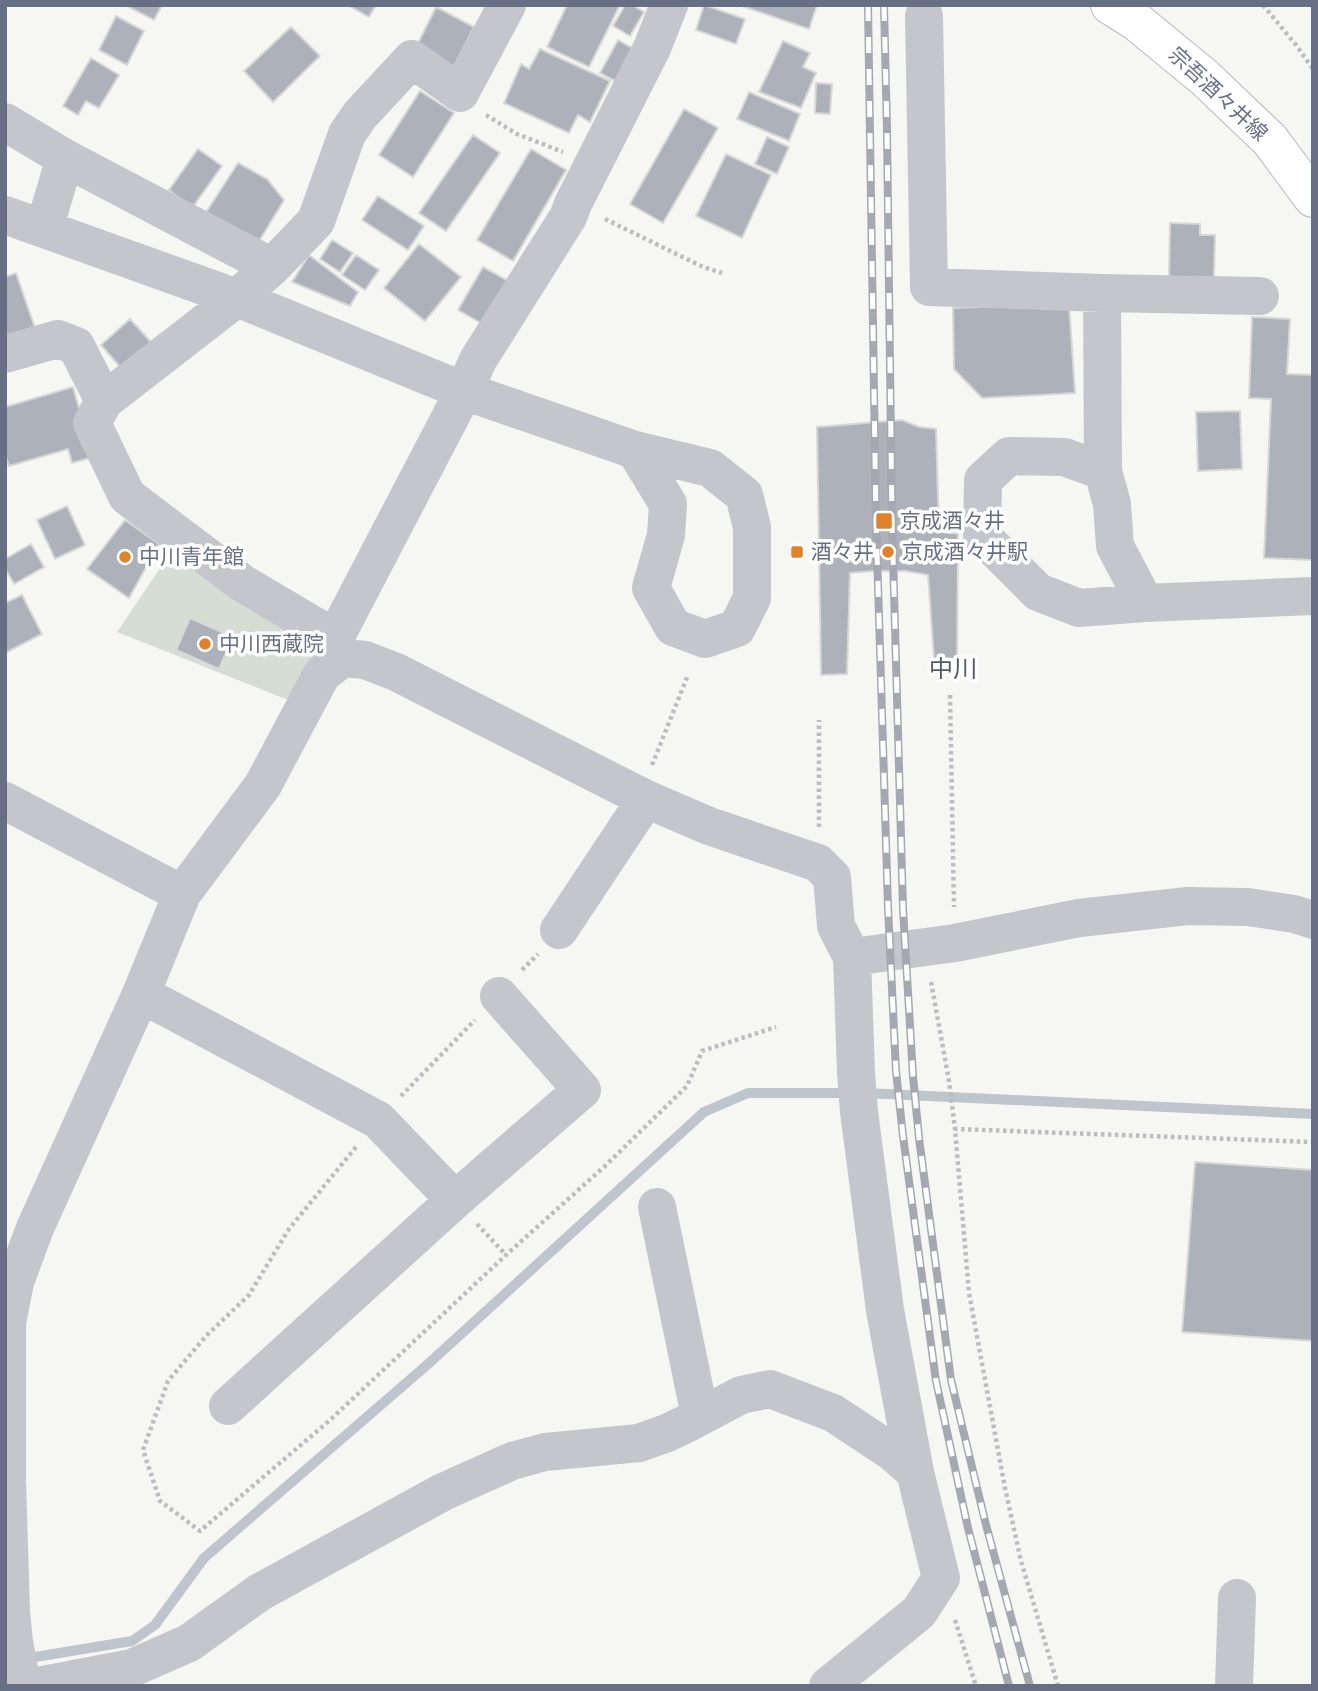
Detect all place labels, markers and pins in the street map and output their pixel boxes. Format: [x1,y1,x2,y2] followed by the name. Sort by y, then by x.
[900,508,1005,534] place label: 京成酒々井
[874,511,894,531] marker: 京成酒々井
[811,539,874,565] place label: 酒々井
[902,539,1028,565] place label: 京成酒々井駅
[139,544,244,570] place label: 中川青年館
[789,544,805,560] marker: 酒々井
[880,544,896,560] marker: 京成酒々井駅
[117,549,133,565] marker: 中川青年館
[219,631,324,657] place label: 中川西蔵院
[197,636,213,652] marker: 中川西蔵院

